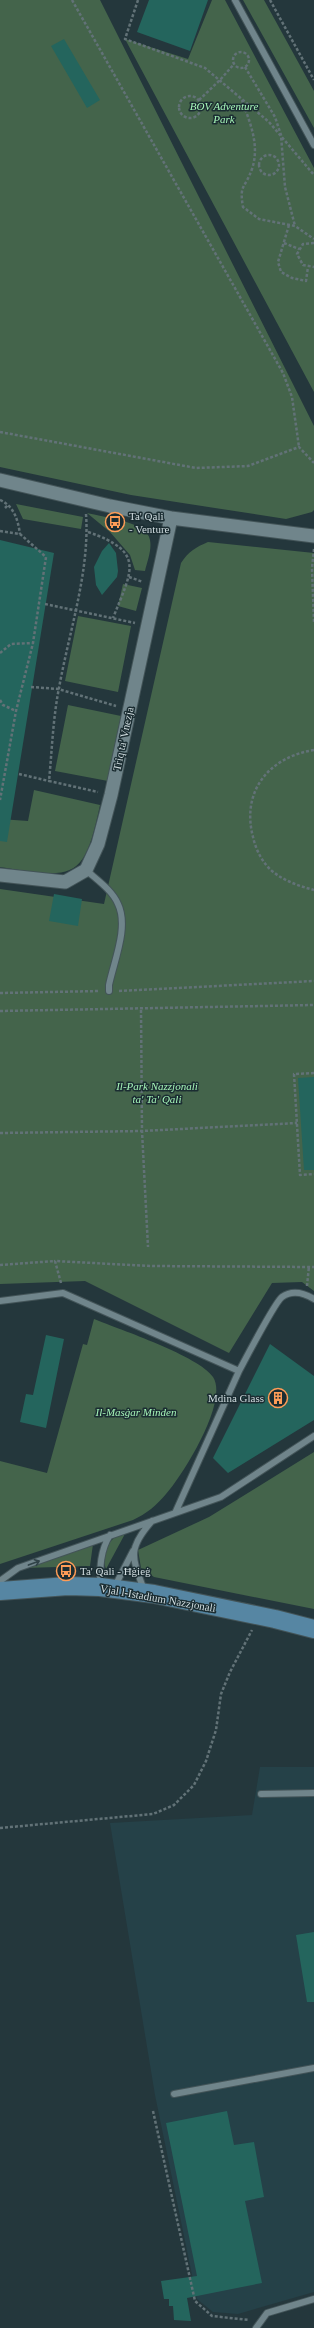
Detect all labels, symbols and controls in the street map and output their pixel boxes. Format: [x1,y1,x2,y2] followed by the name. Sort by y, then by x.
[190,100,258,125] park label: BOV Adventure Park
[129,510,170,535] place label: Ta' Qali - Venture
[104,511,126,533] bus stop icon: Ta' Qali - Venture
[110,706,136,772] street label: Triq ta' Vnezja
[115,1080,198,1105] park label: Il-Park Nazzjonali ta' Ta' Qali
[267,1387,289,1409] building icon: Mdina Glass
[208,1392,264,1404] place label: Mdina Glass
[95,1406,177,1418] park label: Il-Masġar Minden
[28,1558,40,1566] one-way arrow
[55,1560,77,1582] bus stop icon: Ta' Qali - Ħġieġ
[80,1565,151,1577] place label: Ta' Qali - Ħġieġ
[99,1582,217,1614] street label: Vjal l-Istadium Nazzjonali

